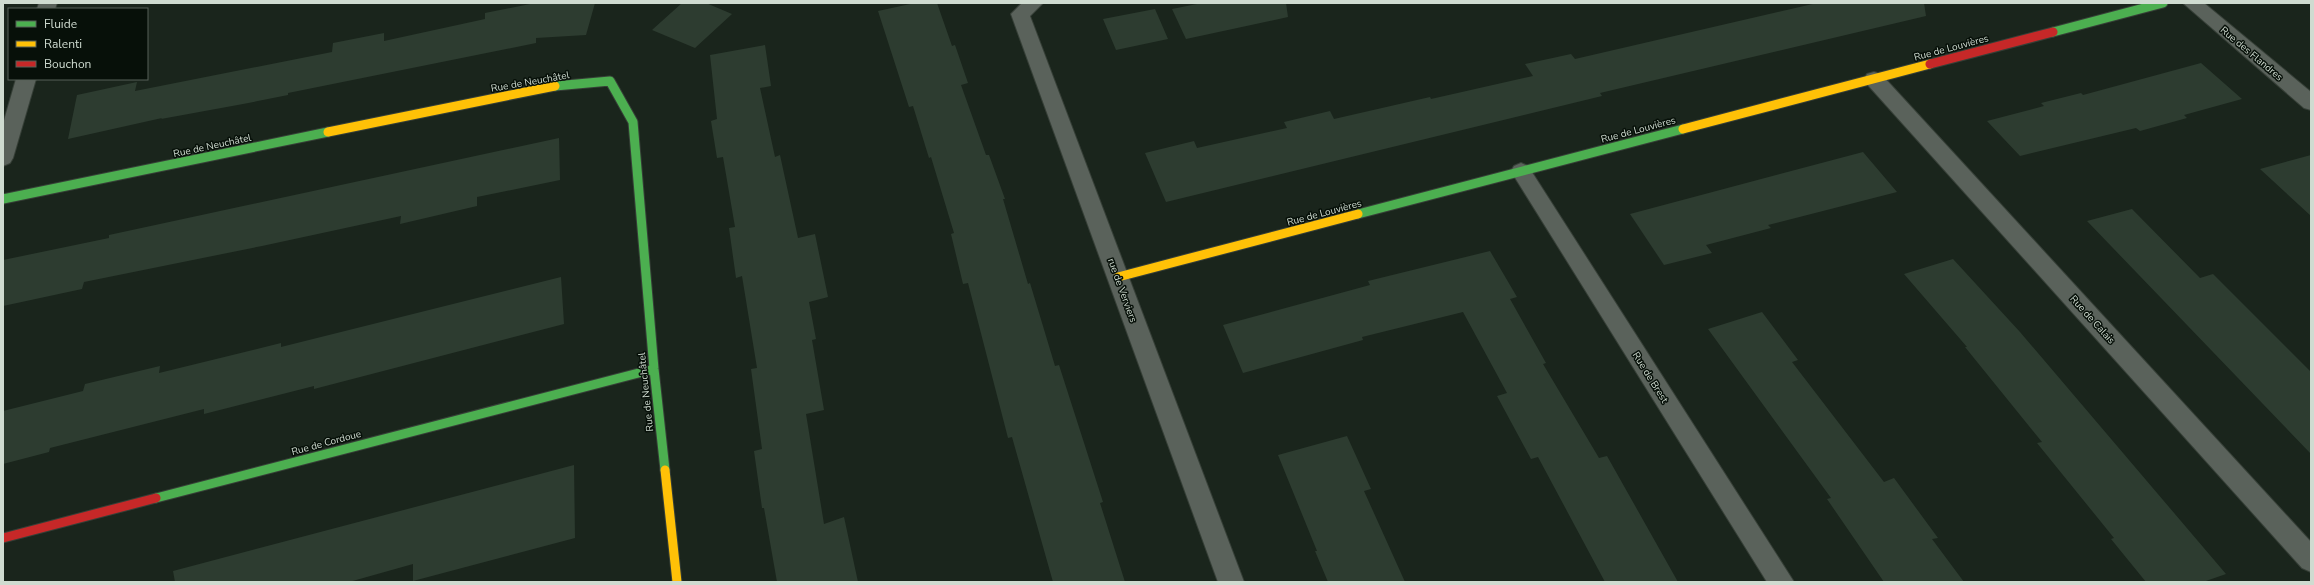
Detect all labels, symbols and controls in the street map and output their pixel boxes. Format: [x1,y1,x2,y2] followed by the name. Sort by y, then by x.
[8,8,148,80] legend
[44,16,77,32] text: Fluide
[2217,23,2286,84] street label: Rue des Flandres
[1912,31,1990,65] street label: Rue de Louvières
[44,36,82,52] text: Ralenti
[44,56,91,72] text: Bouchon
[490,68,571,96] street label: Rue de Neuchâtel
[1599,113,1677,147] street label: Rue de Louvières
[172,131,253,161] street label: Rue de Neuchâtel
[1285,196,1363,230] street label: Rue de Louvières
[1104,256,1140,325] street label: rue de Verviers
[2067,292,2118,347] street label: Rue de Calais
[1629,349,1672,406] street label: Rue de Brest
[635,352,657,432] street label: Rue de Neuchâtel
[290,427,363,459] street label: Rue de Cordoue

